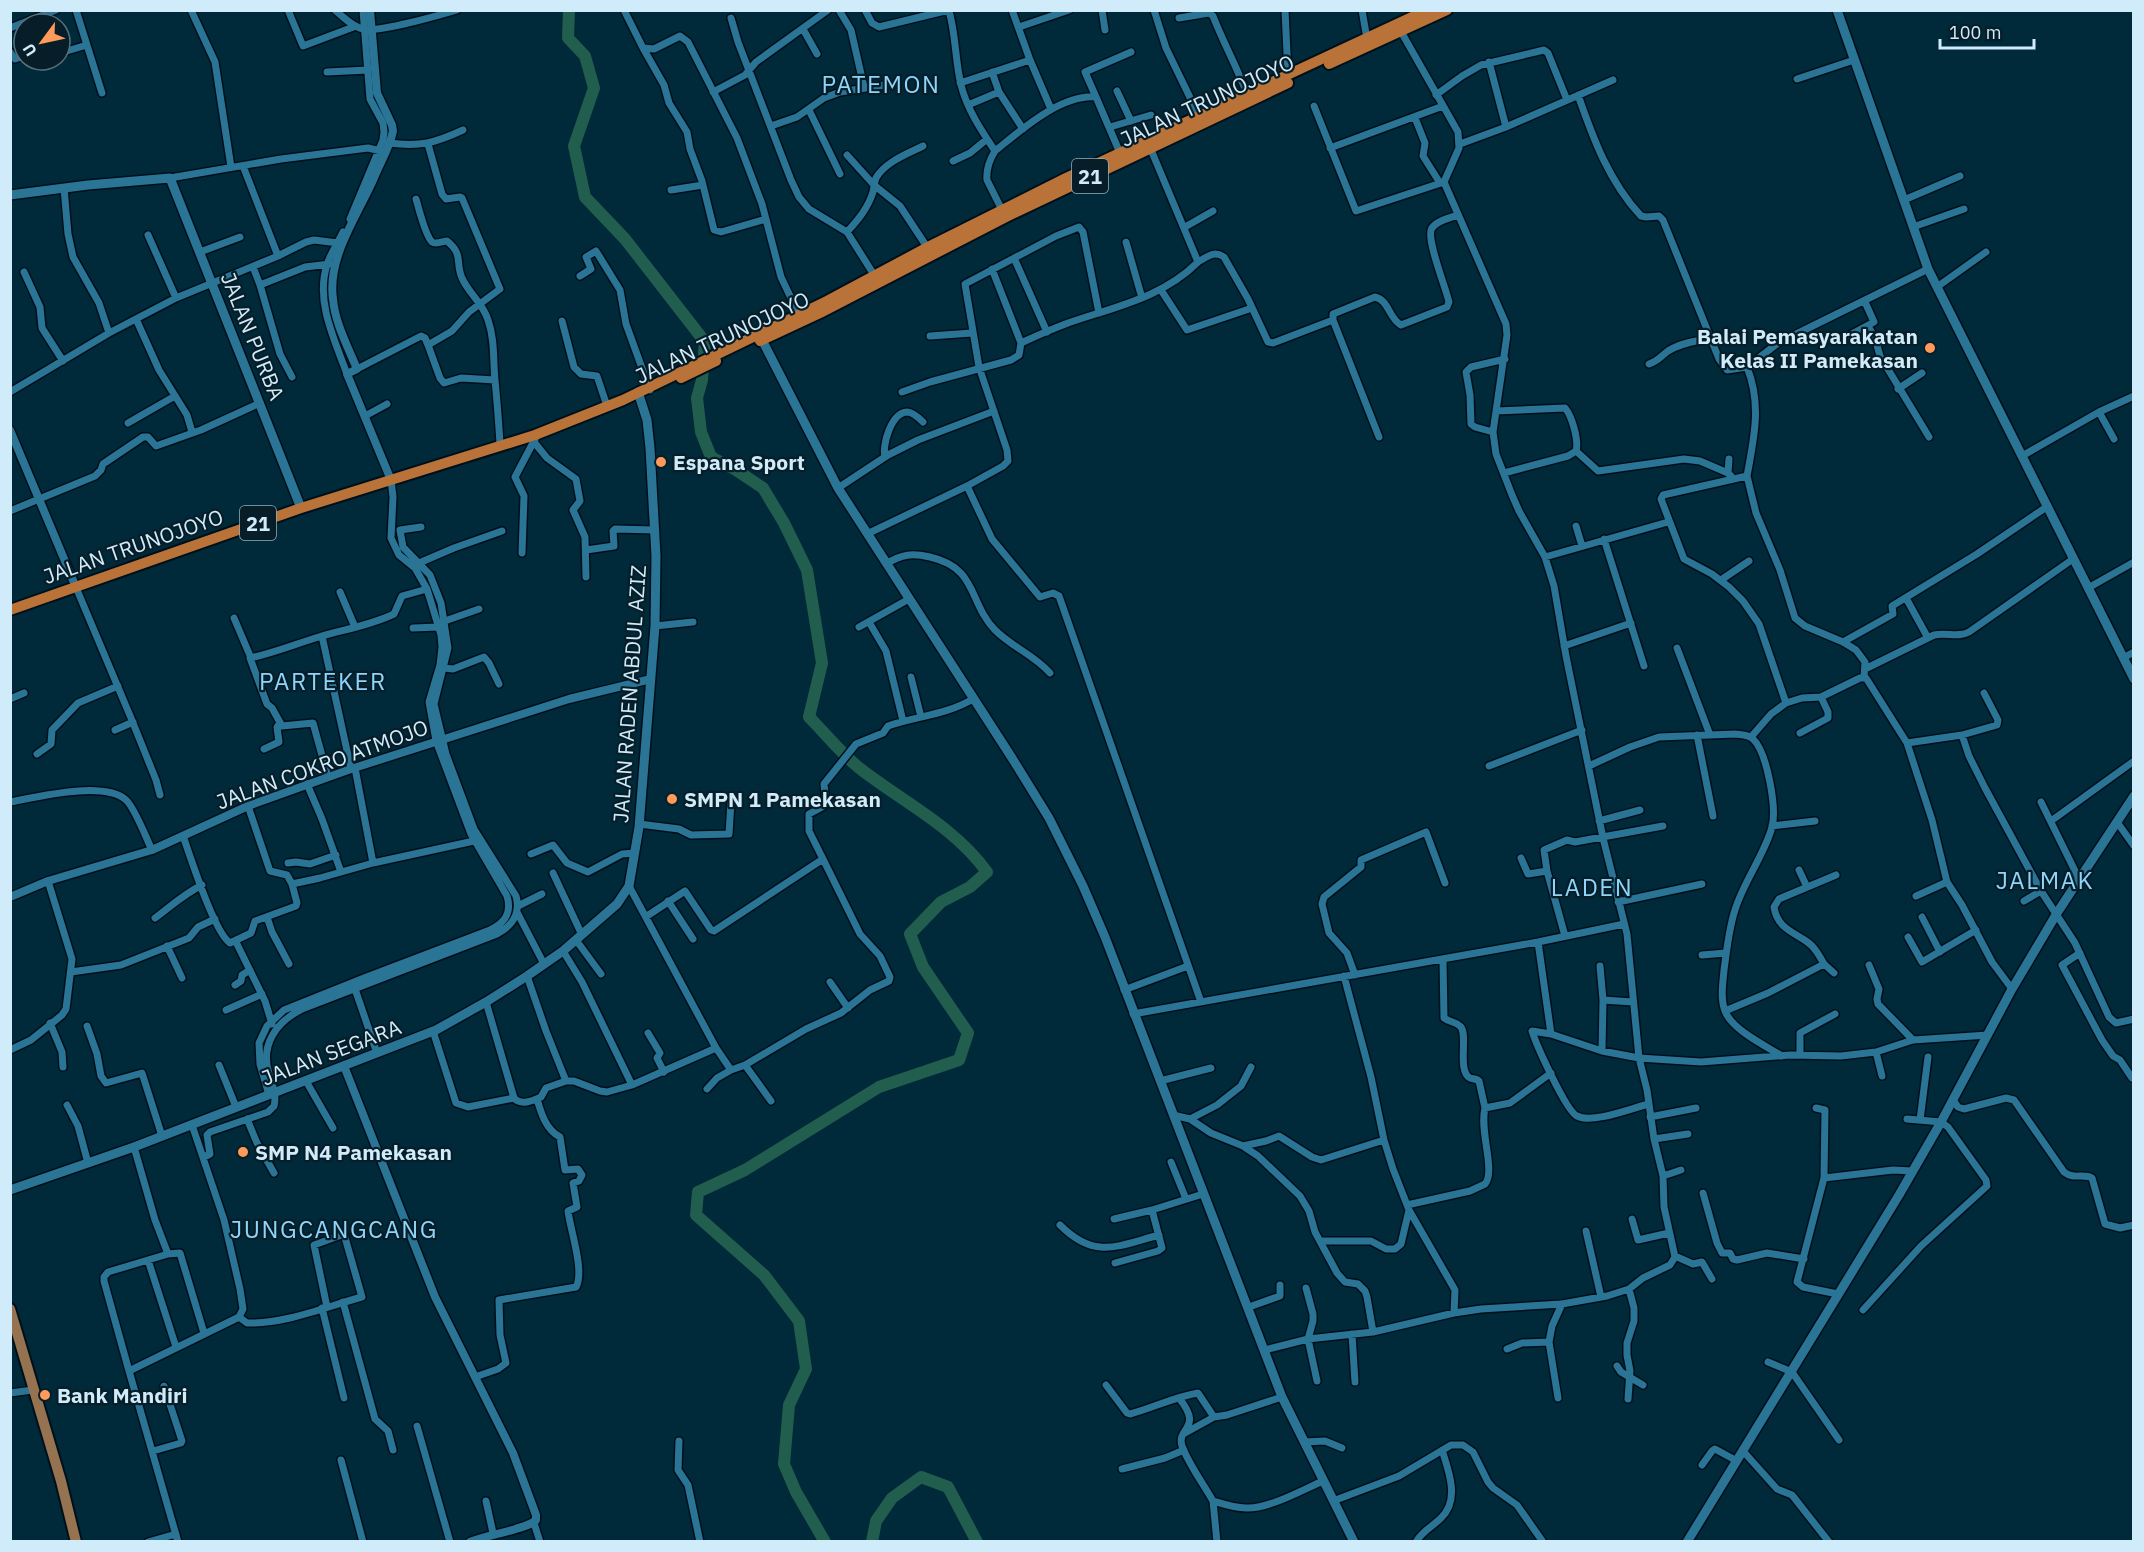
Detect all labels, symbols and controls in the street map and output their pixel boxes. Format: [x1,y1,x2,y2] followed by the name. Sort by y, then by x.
[12,12,72,72] north arrow
[1940,12,2034,50] scale bar
[1949,21,2001,44] text: 100 m
[18,40,41,60] text: U
[1116,47,1298,153] street label: JALAN TRUNOJOYO
[822,68,940,100] district label: PATEMON
[1072,159,1108,193] road number: 21
[215,268,291,404] street label: JALAN PURBA
[631,284,813,390] street label: JALAN TRUNOJOYO
[1697,322,1918,374] place label: Balai Pemasyarakatan Kelas II Pamekasan
[1923,341,1937,355] marker: Balai Pemasyarakatan Kelas II Pamekasan
[673,448,805,476] place label: Espana Sport
[654,455,668,469] marker: Espana Sport
[39,502,227,590] street label: JALAN TRUNOJOYO
[240,506,276,540] road number: 21
[606,564,652,824] street label: JALAN RADEN ABDUL AZIZ
[259,665,387,697] district label: PARTEKER
[212,713,432,815] street label: JALAN COKRO ATMOJO
[684,785,881,813] place label: SMPN 1 Pamekasan
[665,792,679,806] marker: SMPN 1 Pamekasan
[1996,864,2094,896] district label: JALMAK
[1551,871,1633,903] district label: LADEN
[257,1012,405,1092] street label: JALAN SEGARA
[255,1138,452,1166] place label: SMP N4 Pamekasan
[236,1145,250,1159] marker: SMP N4 Pamekasan
[230,1213,438,1245] district label: JUNGCANGCANG
[57,1381,187,1409] place label: Bank Mandiri
[38,1388,52,1402] marker: Bank Mandiri

